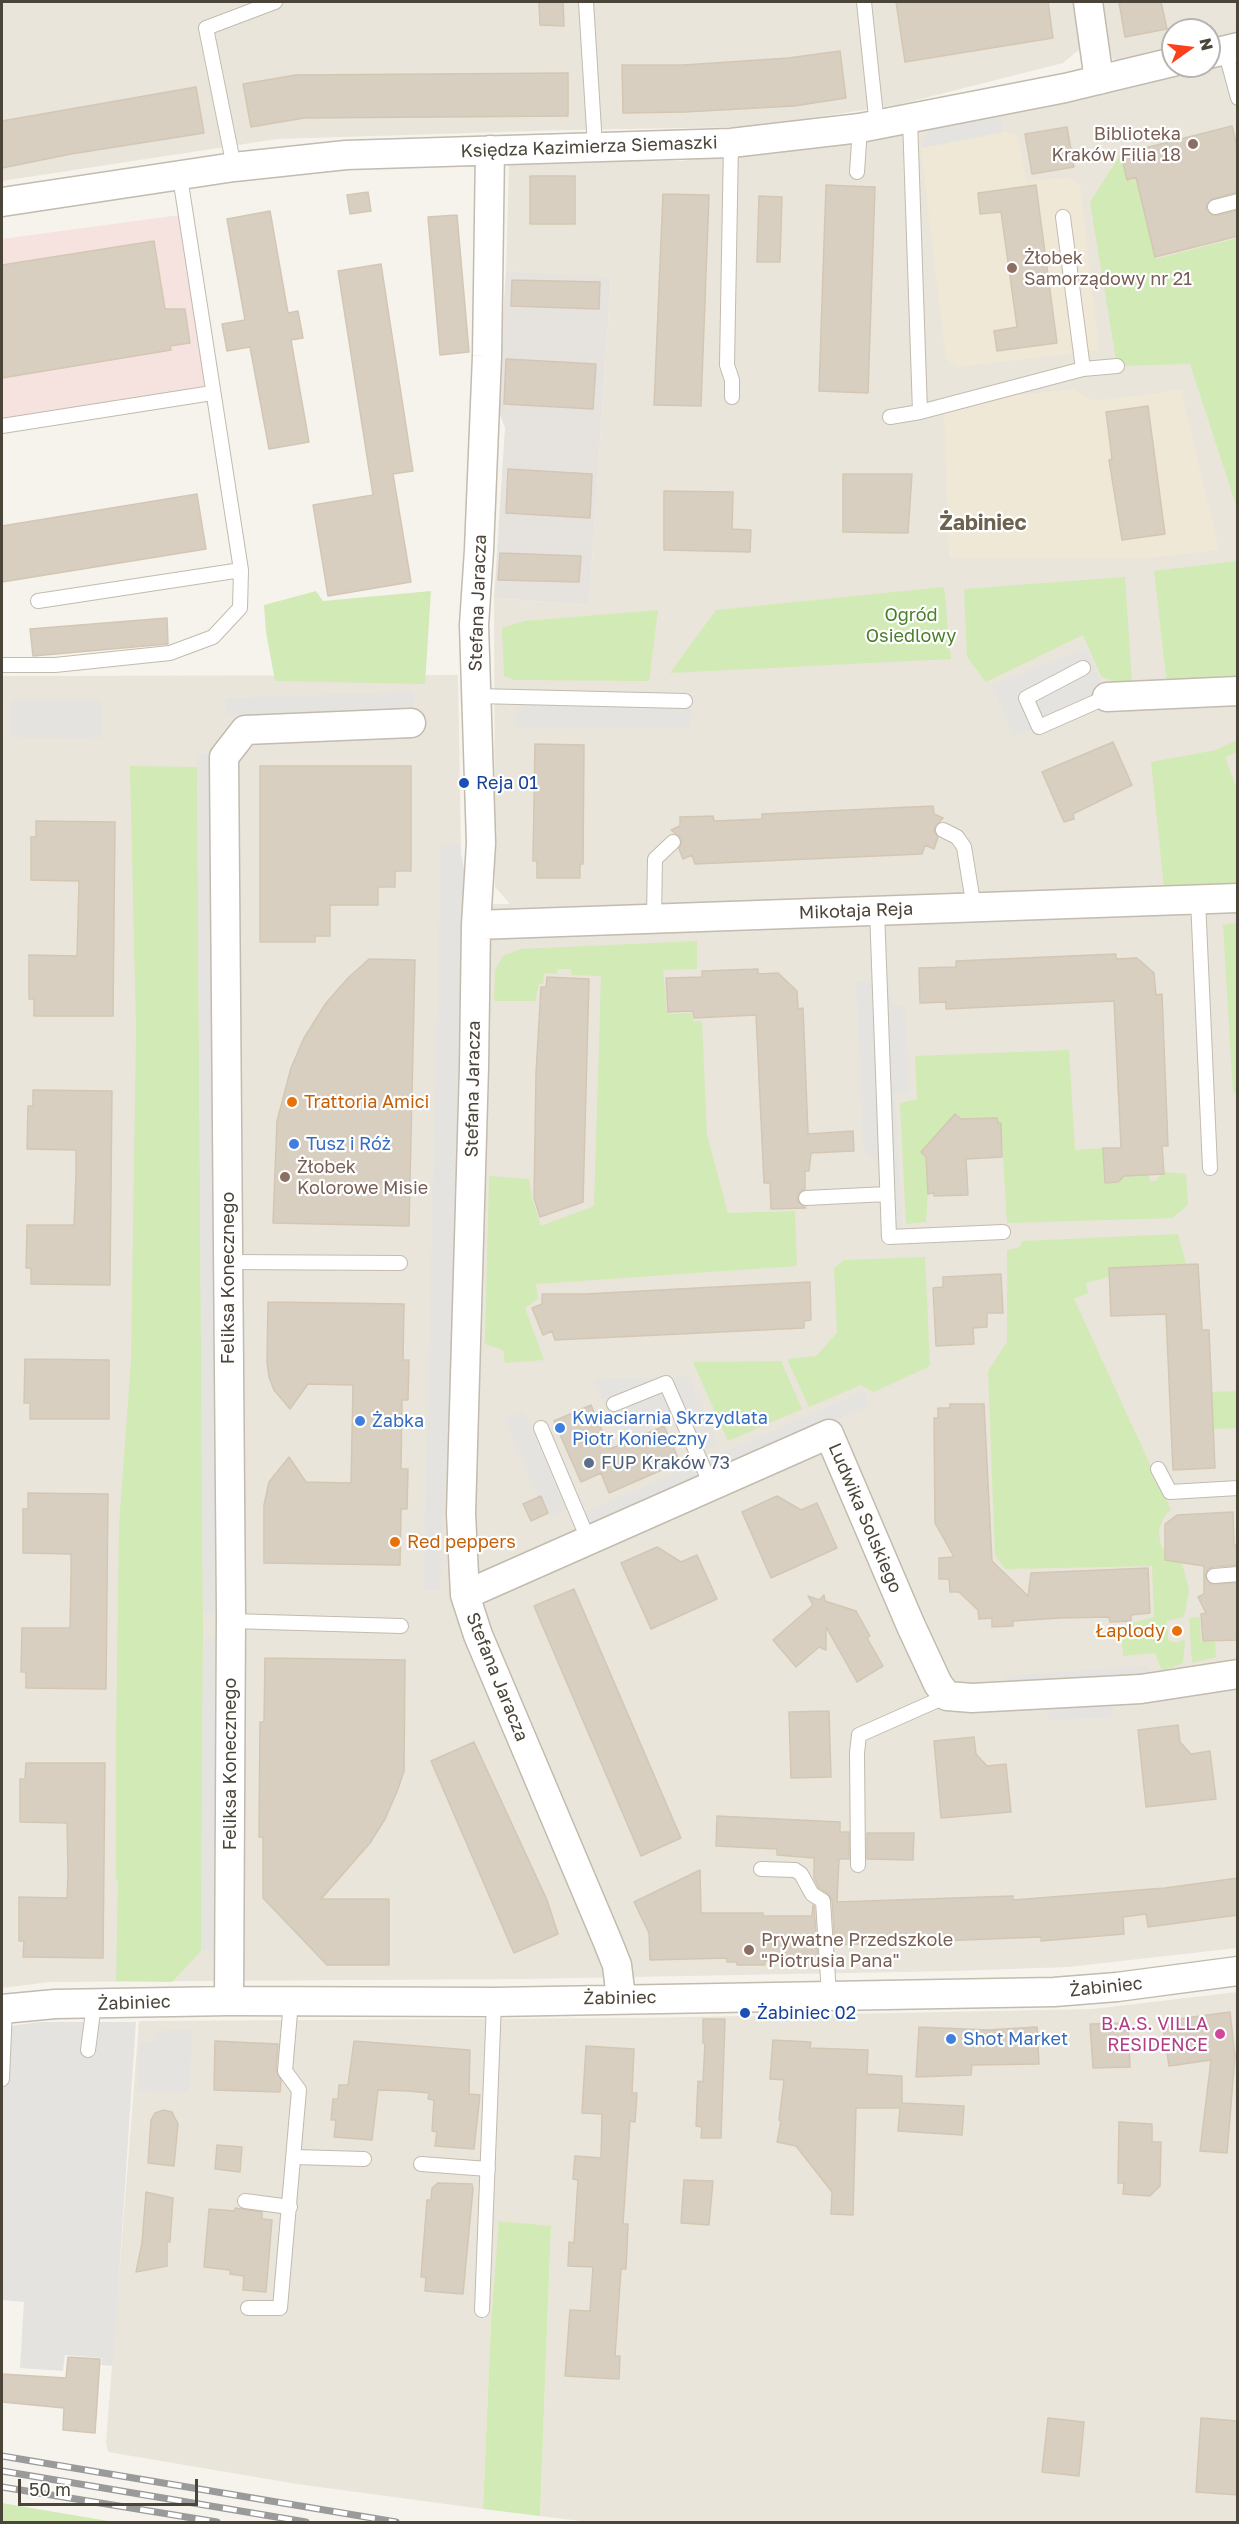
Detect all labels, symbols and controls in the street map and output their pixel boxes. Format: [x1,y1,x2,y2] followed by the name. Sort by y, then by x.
[1161,18,1221,78] north arrow
[1195,36,1218,52] text: N
[1052,123,1181,166] place label: Biblioteka Kraków Filia 18
[460,132,718,162] street label: Księdza Kazimierza Siemaszki
[1186,137,1200,151] marker: Biblioteka Kraków Filia 18
[1024,247,1192,290] place label: Żłobek Samorządowy nr 21
[1005,261,1019,275] marker: Żłobek Samorządowy nr 21
[939,510,1027,536] district label: Żabiniec
[465,534,491,672] street label: Stefana Jaracza
[866,604,956,646] park label: Ogród Osiedlowy
[476,772,538,794] place label: Reja 01
[457,776,471,790] marker: Reja 01
[798,898,914,924] street label: Mikołaja Reja
[461,1020,485,1158] street label: Stefana Jaracza
[304,1091,429,1113] place label: Trattoria Amici
[285,1095,299,1109] marker: Trattoria Amici
[306,1133,391,1155] place label: Tusz i Róż
[287,1137,301,1151] marker: Tusz i Róż
[297,1156,428,1198] place label: Żłobek Kolorowe Misie
[278,1170,292,1184] marker: Żłobek Kolorowe Misie
[217,1192,239,1364] street label: Feliksa Konecznego
[572,1407,768,1450] place label: Kwiaciarnia Skrzydlata Piotr Konieczny
[372,1410,424,1432] place label: Żabka
[353,1414,367,1428] marker: Żabka
[553,1421,567,1435] marker: Kwiaciarnia Skrzydlata Piotr Konieczny
[824,1440,906,1596] street label: Ludwika Solskiego
[601,1452,730,1474] place label: FUP Kraków 73
[582,1456,596,1470] marker: FUP Kraków 73
[407,1531,516,1553] place label: Red peppers
[388,1535,402,1549] marker: Red peppers
[461,1609,533,1745] street label: Stefana Jaracza
[1095,1620,1165,1642] place label: Łaplody
[1170,1624,1184,1638] marker: Łaplody
[219,1678,241,1850] street label: Feliksa Konecznego
[761,1929,953,1972] place label: Prywatne Przedszkole "Piotrusia Pana"
[742,1943,756,1957] marker: Prywatne Przedszkole "Piotrusia Pana"
[1069,1972,1143,2002] street label: Żabiniec
[583,1987,657,2009] street label: Żabiniec
[97,1991,171,2015] street label: Żabiniec
[757,2002,856,2024] place label: Żabiniec 02
[738,2006,752,2020] marker: Żabiniec 02
[1101,2013,1208,2056] place label: B.A.S. VILLA RESIDENCE
[1213,2027,1227,2041] marker: B.A.S. VILLA RESIDENCE
[963,2028,1068,2050] place label: Shot Market
[944,2032,958,2046] marker: Shot Market
[21,2467,201,2505] scale bar
[29,2478,71,2500] text: 50 m

